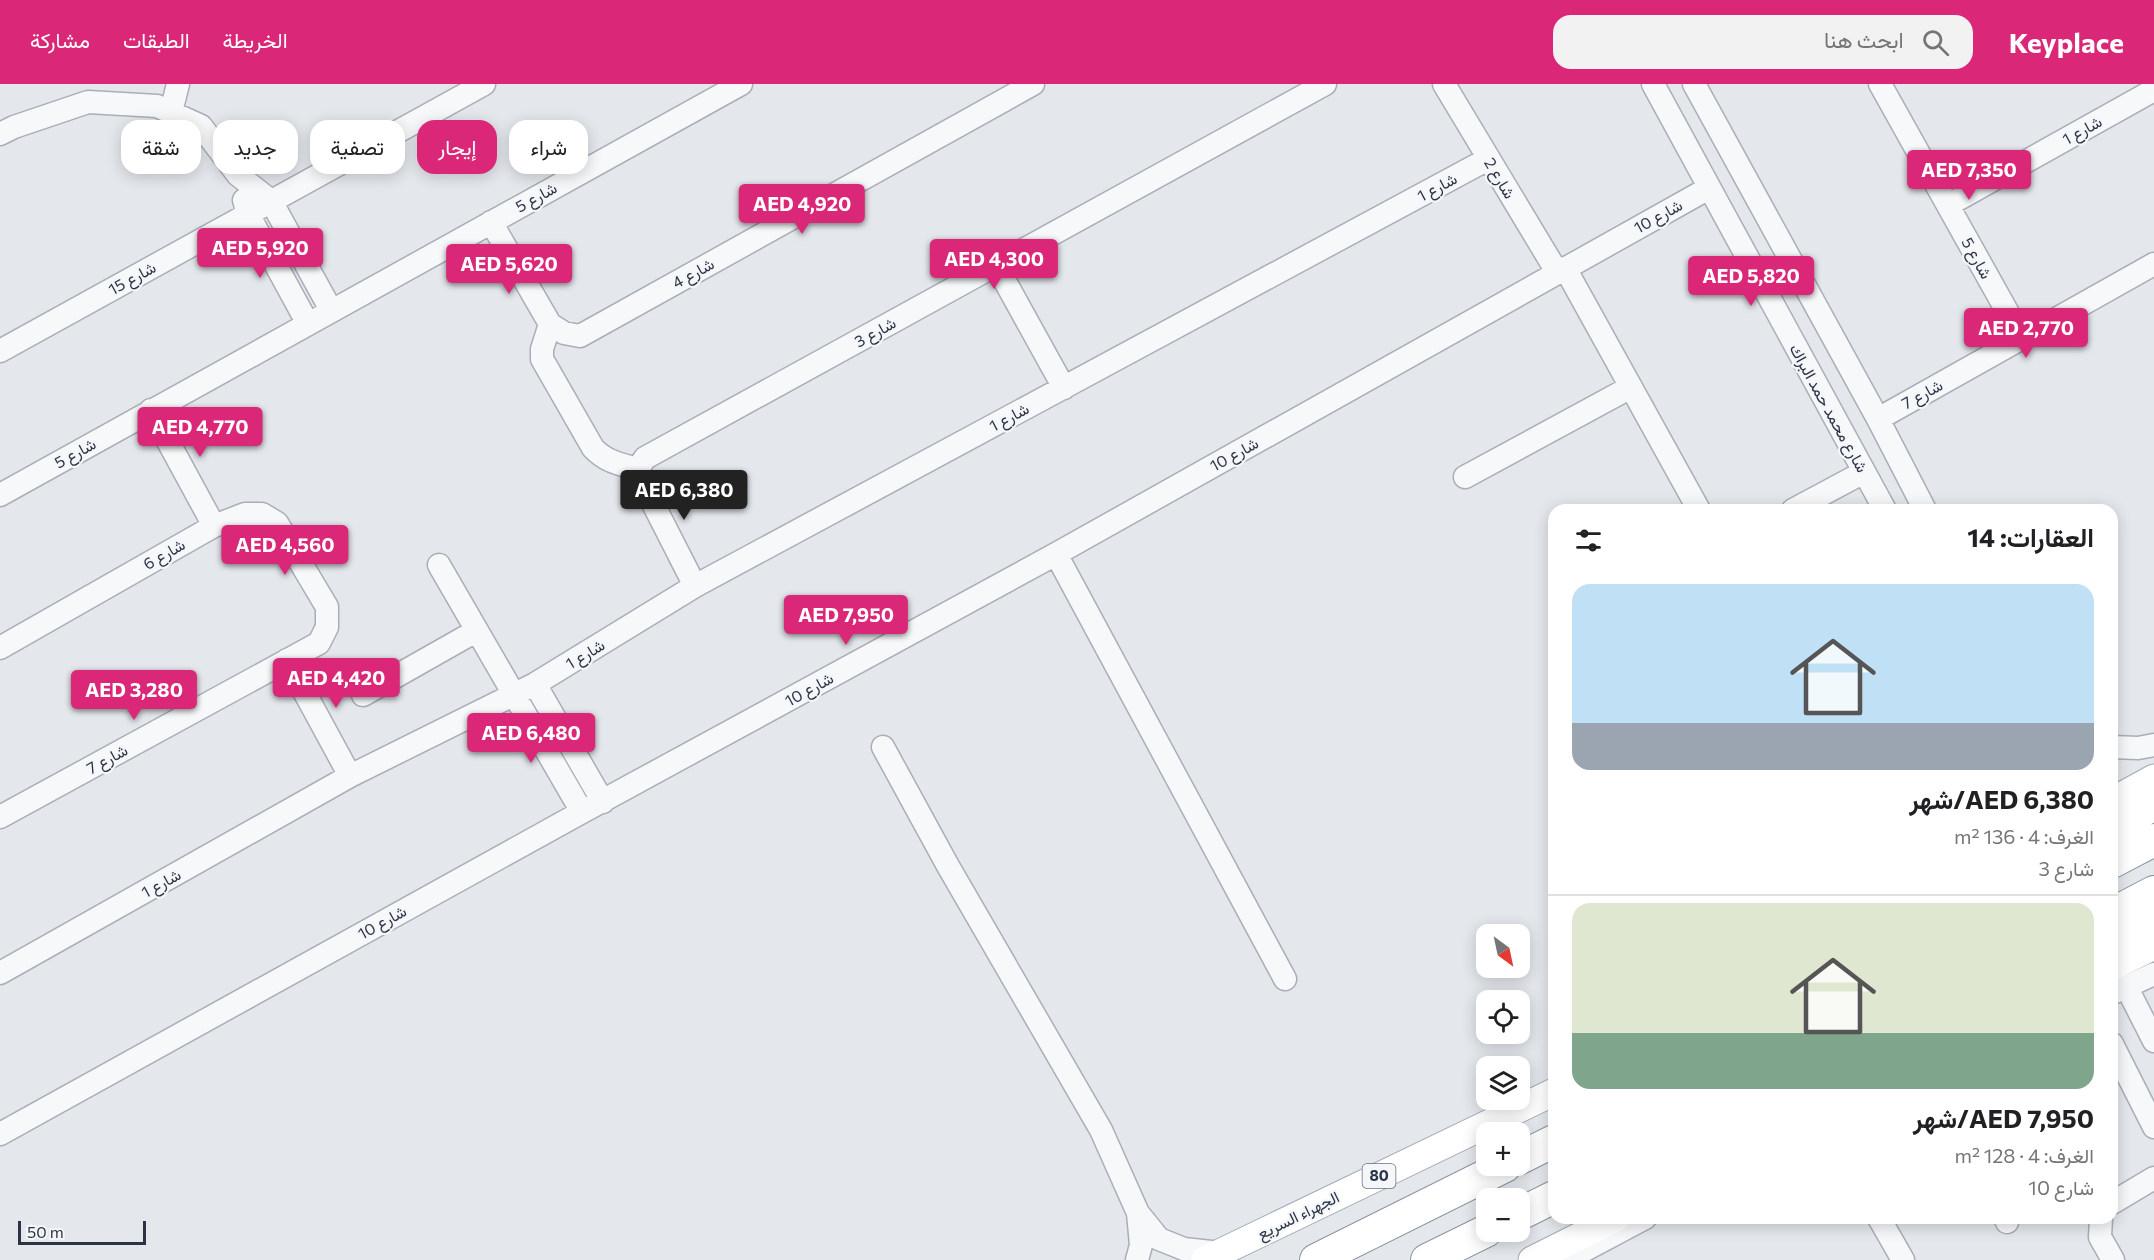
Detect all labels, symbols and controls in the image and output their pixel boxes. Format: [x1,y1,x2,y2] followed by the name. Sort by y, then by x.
[1553,15,1973,69] search box
[2009,25,2124,59] text: Keyplace
[1824,26,1904,53] text: ابحث هنا
[1919,26,1952,59] icon: search
[30,27,90,52] text: مشاركة
[123,27,190,52] text: الطبقات
[223,27,288,52] text: الخريطة
[2059,111,2106,151] street label: شارع 1
[121,120,201,174] chip: شقة
[213,120,298,174] chip: جديد
[310,120,405,174] chip: تصفية
[417,120,497,174] chip: إيجار
[509,120,588,174] chip: شراء
[1900,150,2038,201] pin: AED 7,350
[1478,154,1520,203] street label: شارع 2
[1921,157,2017,181] text: AED 7,350
[1414,168,1461,207] street label: شارع 1
[512,177,561,218] street label: شارع 5
[733,184,871,235] pin: AED 4,920
[753,191,851,215] text: AED 4,920
[1630,195,1687,239] street label: شارع 10
[191,228,329,279] pin: AED 5,920
[1956,234,1997,283] street label: شارع 5
[211,235,309,259] text: AED 5,920
[925,239,1063,290] pin: AED 4,300
[440,244,578,295] pin: AED 5,620
[944,246,1044,270] text: AED 4,300
[460,251,558,275] text: AED 5,620
[669,253,718,294] street label: شارع 4
[1682,256,1820,307] pin: AED 5,820
[105,257,160,301] street label: شارع 15
[1702,263,1800,287] text: AED 5,820
[1957,308,2095,359] pin: AED 2,770
[851,312,900,353] street label: شارع 3
[1978,315,2074,339] text: AED 2,770
[1784,340,1873,477] street label: شارع محمد حمد البراك
[1898,375,1947,415] street label: شارع 7
[986,398,1033,437] street label: شارع 1
[131,407,269,458] pin: AED 4,770
[152,414,248,438] text: AED 4,770
[51,433,100,474] street label: شارع 5
[1206,433,1263,477] street label: شارع 10
[615,470,753,521] pin: AED 6,380
[634,477,734,501] text: AED 6,380
[1967,521,2094,552] text: العقارات: 14
[1572,524,1605,557] icon: filters
[216,525,354,576] pin: AED 4,560
[235,532,335,556] text: AED 4,560
[140,534,189,576] street label: شارع 6
[777,595,915,646] pin: AED 7,950
[798,602,894,626] text: AED 7,950
[1779,623,1887,731] icon: home
[562,635,609,675] street label: شارع 1
[267,658,405,709] pin: AED 4,420
[287,665,385,689] text: AED 4,420
[781,668,838,712] street label: شارع 10
[65,670,203,721] pin: AED 3,280
[85,677,183,701] text: AED 3,280
[462,713,600,764] pin: AED 6,480
[481,720,581,744] text: AED 6,480
[83,740,132,780] street label: شارع 7
[1909,783,2094,814] text: AED 6,380/شهر
[1954,824,2094,848] text: الغرف: 4 · 136 m²
[2039,856,2094,880] text: شارع 3
[138,864,185,904] street label: شارع 1
[354,901,411,945] street label: شارع 10
[1476,924,1530,978] north arrow
[1476,924,1530,1242] map controls
[1779,942,1887,1050] icon: home
[1476,990,1530,1044] button: locate
[1476,1056,1530,1110] button: layers
[1913,1102,2094,1133] text: AED 7,950/شهر
[1476,1122,1530,1176] button: +
[1954,1143,2094,1167] text: الغرف: 4 · 128 m²
[1362,1164,1396,1188] road number: 80
[2028,1175,2094,1199] text: شارع 10
[1254,1187,1343,1245] street label: الجهراء السريع
[1476,1188,1530,1242] button: −
[18,1218,146,1246] scale bar
[27,1222,64,1241] text: 50 m

